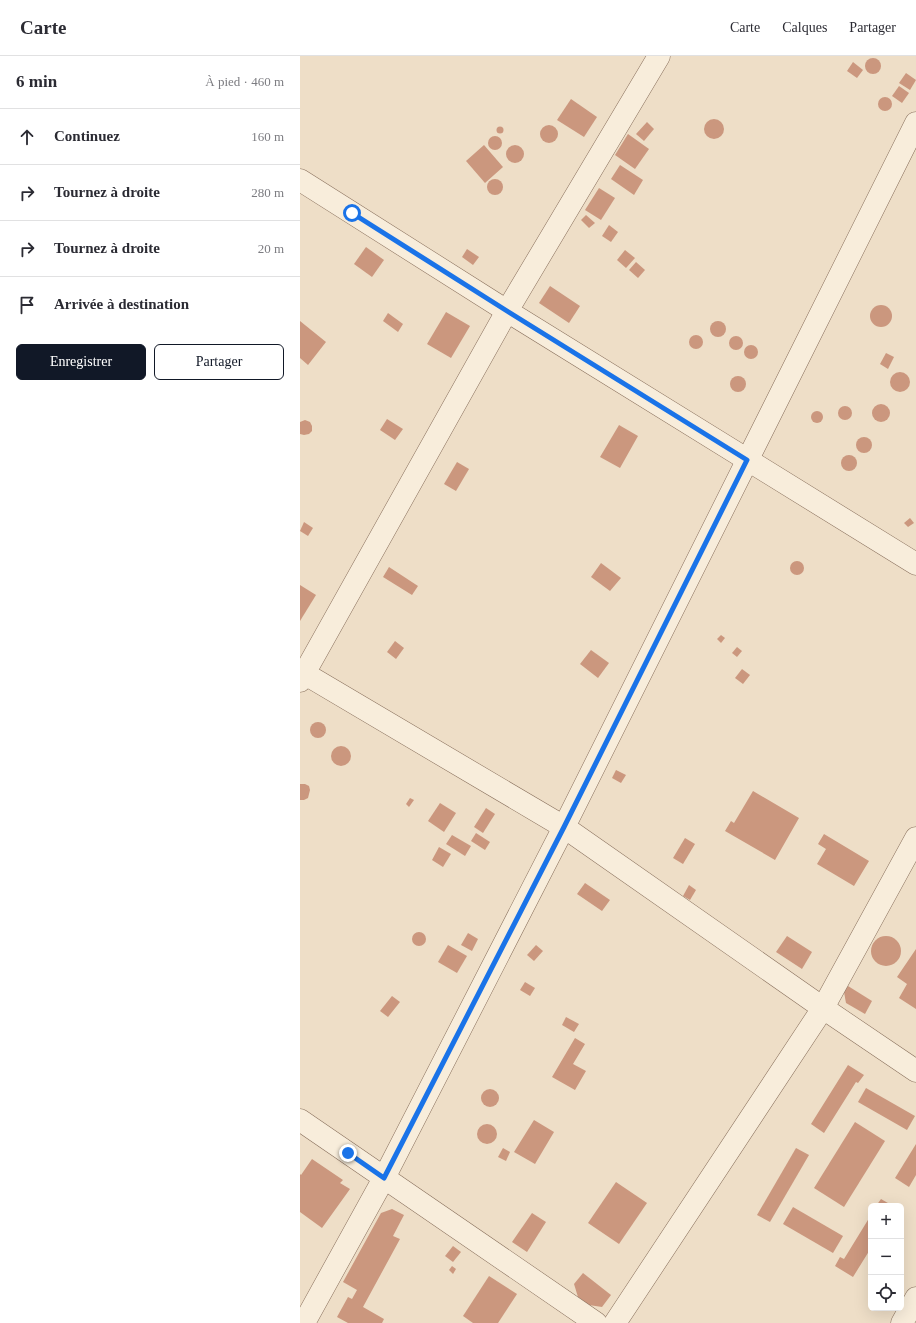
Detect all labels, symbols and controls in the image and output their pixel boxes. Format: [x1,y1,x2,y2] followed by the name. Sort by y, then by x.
[20,17,66,38] text: Carte
[730,20,760,35] text: Carte
[782,20,827,35] text: Calques
[849,20,896,35] text: Partager
[16,72,57,91] text: 6 min
[205,74,284,89] text: À pied · 460 m
[16,126,38,148] icon: ahead
[54,128,120,144] text: Continuez
[251,129,284,144] text: 160 m
[16,182,38,204] icon: right
[54,184,160,200] text: Tournez à droite
[251,185,284,200] text: 280 m
[343,204,361,222] route start
[16,238,38,260] icon: right
[54,240,160,256] text: Tournez à droite
[258,241,284,256] text: 20 m
[16,294,38,316] icon: arrive
[54,296,189,312] text: Arrivée à destination
[16,344,146,380] button: Enregistrer
[154,344,284,380] button: Partager
[339,1144,357,1162] route end
[868,1203,904,1311] map controls
[868,1203,904,1239] button: +
[868,1239,904,1275] button: −
[868,1275,904,1311] button: locate

